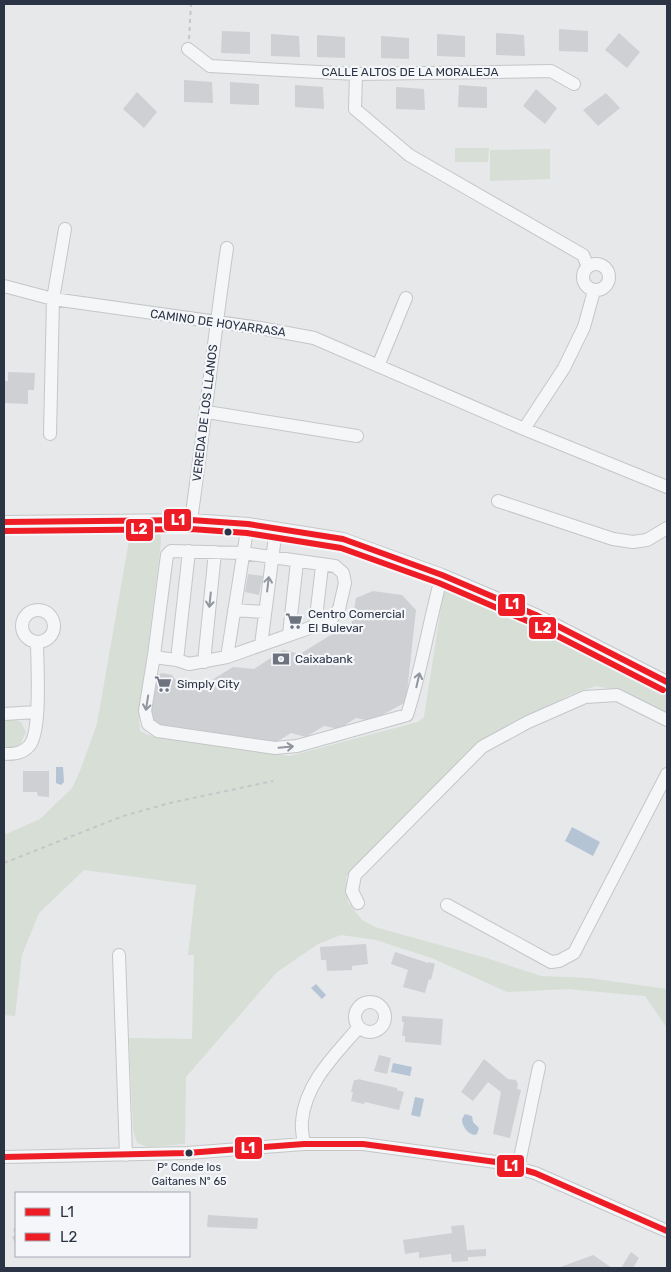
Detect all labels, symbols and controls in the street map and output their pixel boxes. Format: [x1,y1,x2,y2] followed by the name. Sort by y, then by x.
[322,65,499,79] street label: CALLE ALTOS DE LA MORALEJA
[149,307,287,339] street label: CAMINO DE HOYARRASA
[190,344,220,482] street label: VEREDA DE LOS LLANOS
[163,508,192,532] line badge: L1
[171,512,185,529] text: L1
[125,518,154,542] line badge: L2
[130,521,148,538] text: L2
[223,527,233,537] unlabelled marker
[264,576,274,592] one-way arrow
[205,592,215,608] one-way arrow
[497,593,526,617] line badge: L1
[505,596,519,613] text: L1
[308,607,405,635] place label: Centro Comercial El Bulevar
[284,611,304,631] supermarket icon: Centro Comercial El Bulevar
[528,616,557,640] line badge: L2
[534,620,552,637] text: L2
[271,649,291,669] bank icon: Caixabank
[295,652,354,666] place label: Caixabank
[413,672,423,688] one-way arrow
[153,674,173,694] supermarket icon: Simply City
[177,677,240,691] place label: Simply City
[141,694,151,710] one-way arrow
[277,743,293,752] one-way arrow
[234,1136,263,1160] line badge: L1
[241,1140,255,1157] text: L1
[184,1148,194,1158] marker: Pº Conde los Gaitanes Nº 65
[496,1154,525,1178] line badge: L1
[504,1158,518,1175] text: L1
[151,1161,227,1188] place label: Pº Conde los Gaitanes Nº 65
[15,1192,190,1257] legend
[60,1203,74,1221] text: L1
[60,1228,77,1246] text: L2

